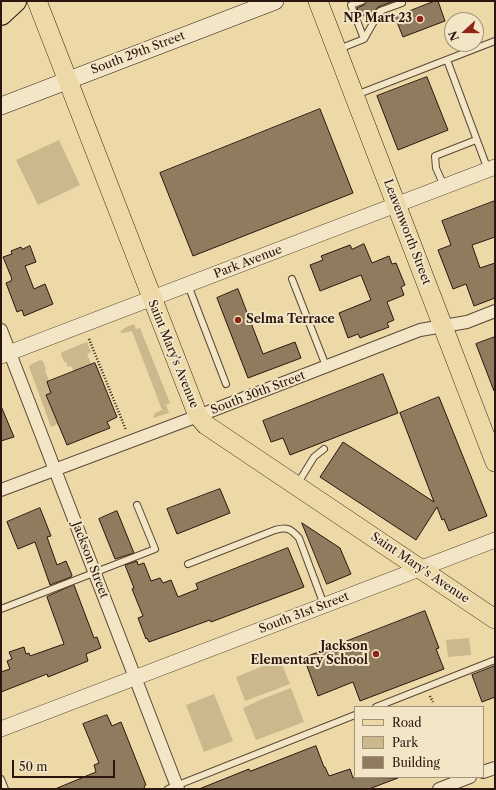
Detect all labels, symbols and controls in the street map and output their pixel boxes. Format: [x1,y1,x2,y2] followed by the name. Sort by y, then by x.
[343,12,412,26] place label: NP Mart 23
[444,12,484,52] north arrow
[415,14,425,24] marker: NP Mart 23
[89,28,187,78] street label: South 29th Street
[445,29,462,43] text: N
[380,177,434,287] street label: Leavenworth Street
[212,242,284,282] street label: Park Avenue
[145,298,201,410] street label: Saint Mary's Avenue
[246,313,335,327] place label: Selma Terrace
[233,315,243,325] marker: Selma Terrace
[209,368,307,418] street label: South 30th Street
[69,520,111,600] street label: Jackson Street
[368,530,472,606] street label: Saint Mary's Avenue
[257,589,351,637] street label: South 31st Street
[251,640,368,668] place label: Jackson Elementary School
[371,649,381,659] marker: Jackson Elementary School
[354,706,484,778] legend
[392,715,422,730] text: Road
[392,735,418,750] text: Park
[14,752,117,778] scale bar
[392,755,440,770] text: Building
[19,759,48,774] text: 50 m

